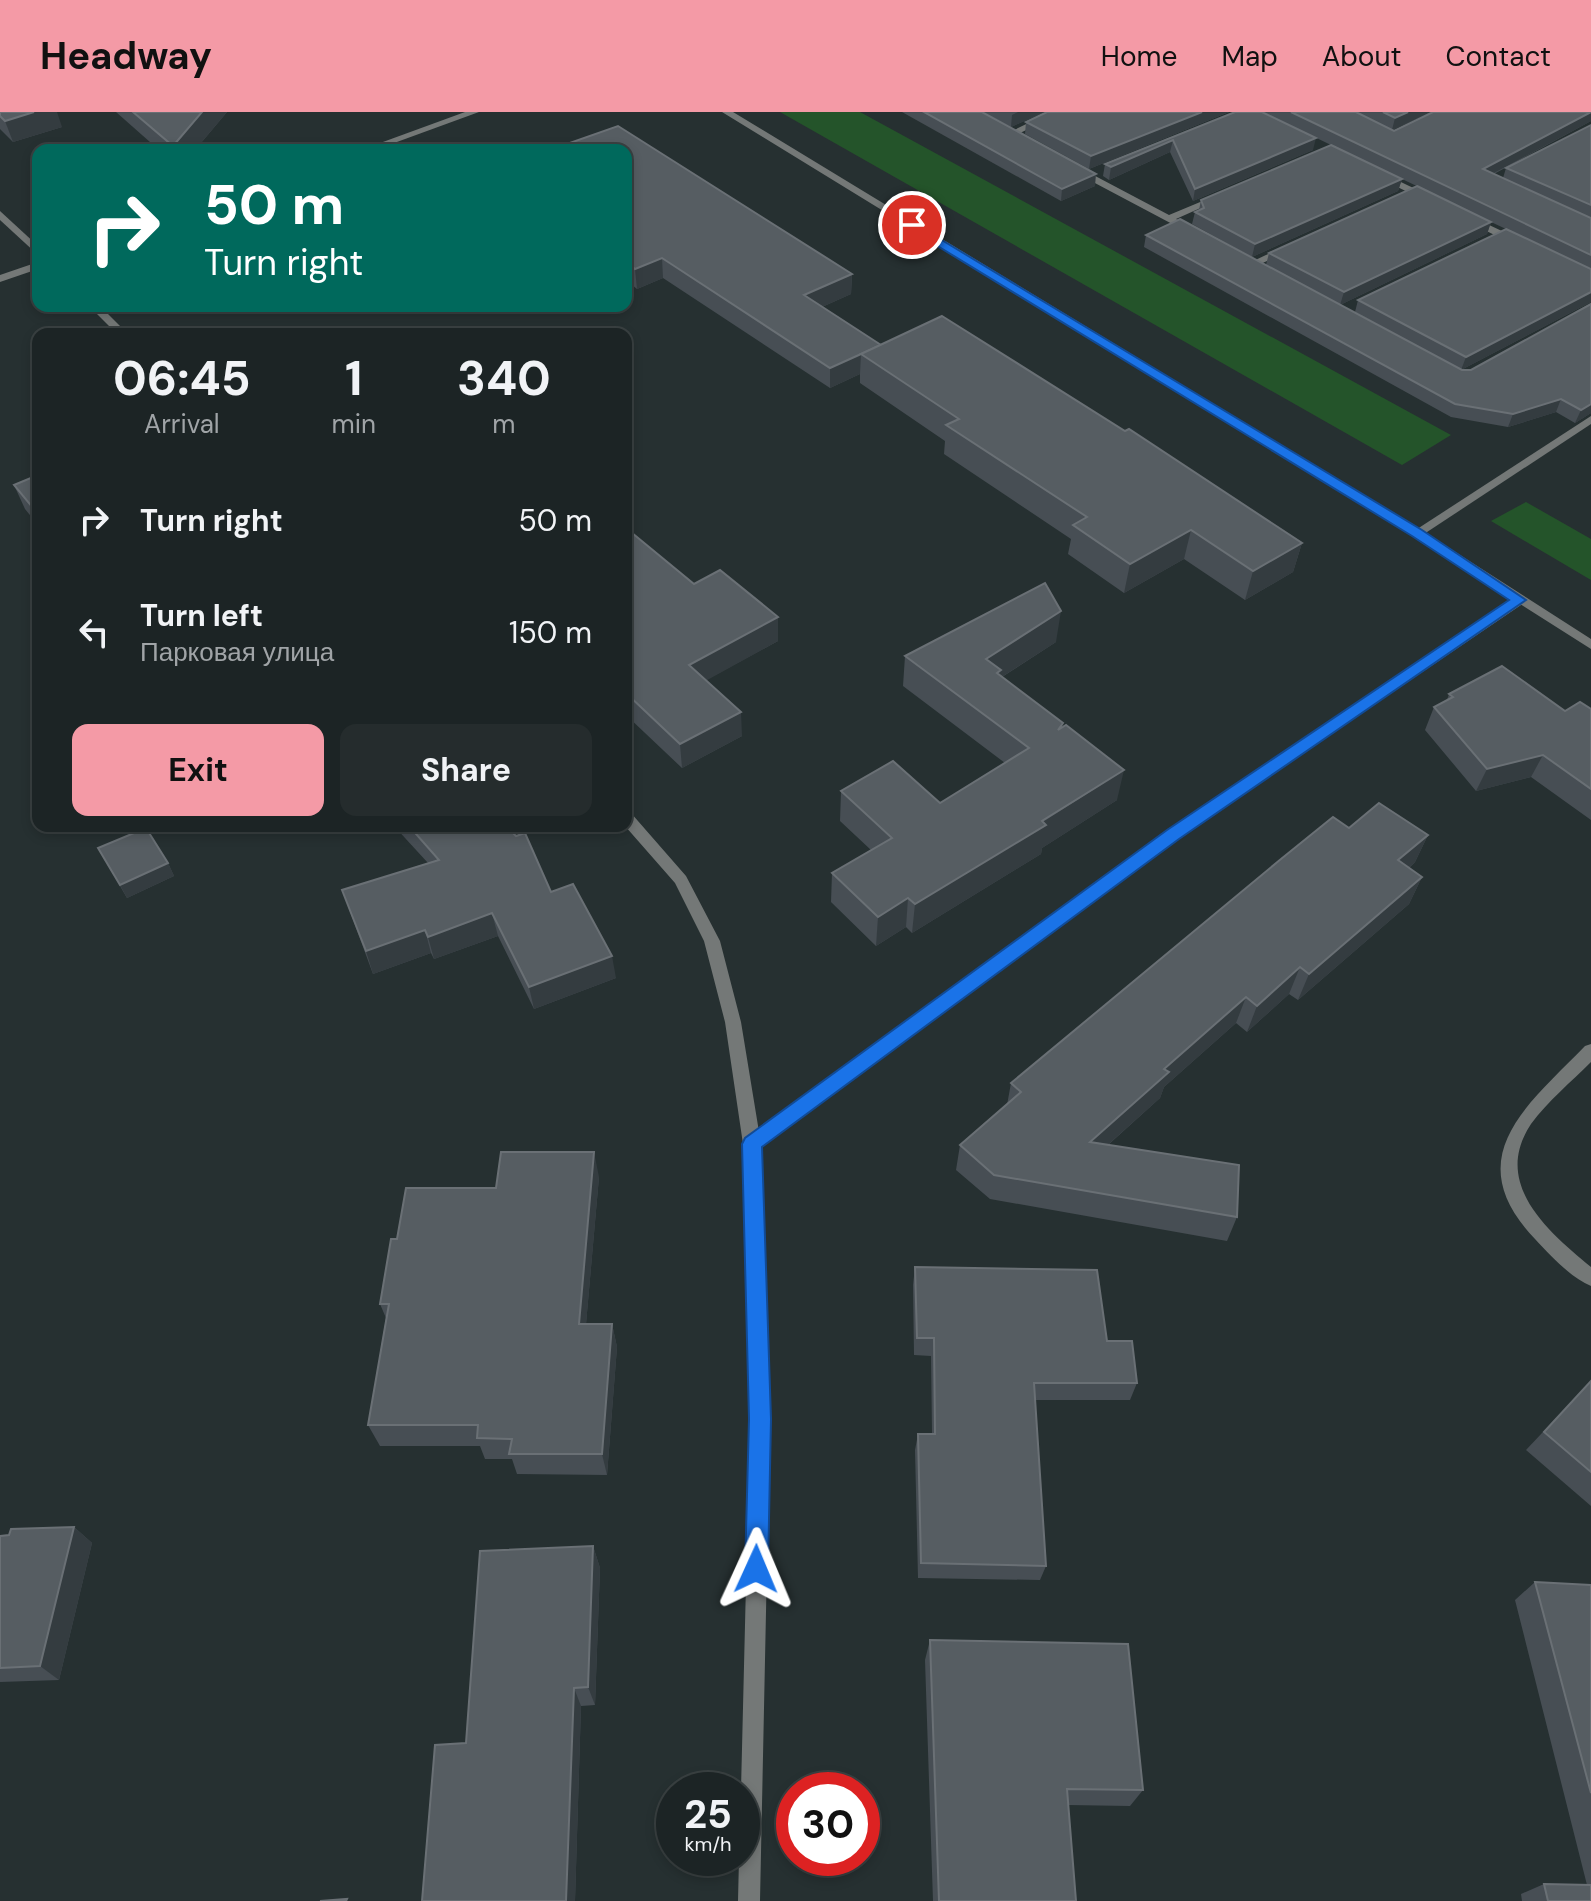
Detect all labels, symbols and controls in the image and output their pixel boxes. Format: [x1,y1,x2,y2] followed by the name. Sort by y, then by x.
[40,31,212,81] text: Headway
[1101,38,1177,75] text: Home
[1221,38,1278,75] text: Map
[1322,38,1401,75] text: About
[1445,38,1551,75] text: Contact
[204,168,344,241] text: 50 m
[72,176,176,280] icon: right
[878,191,946,259] pin
[890,203,934,247] icon: arrive
[204,239,363,286] text: Turn right
[113,347,251,410] text: 06:45
[345,347,362,410] text: 1
[457,347,551,410] text: 340
[144,407,220,441] text: Arrival
[332,407,376,441] text: min
[492,407,516,441] text: m
[72,498,116,542] icon: right
[140,501,283,540] text: Turn right
[518,501,592,540] text: 50 m
[140,596,263,635] text: Turn left
[72,610,116,654] icon: left
[509,613,592,652] text: 150 m
[140,635,334,669] text: Парковая улица
[72,724,324,816] button: Exit
[340,724,592,816] button: Share
[714,1527,798,1611] position arrow
[776,1772,880,1876] speed limit sign: 30
[684,1788,732,1840] text: 25
[684,1831,732,1857] text: km/h

